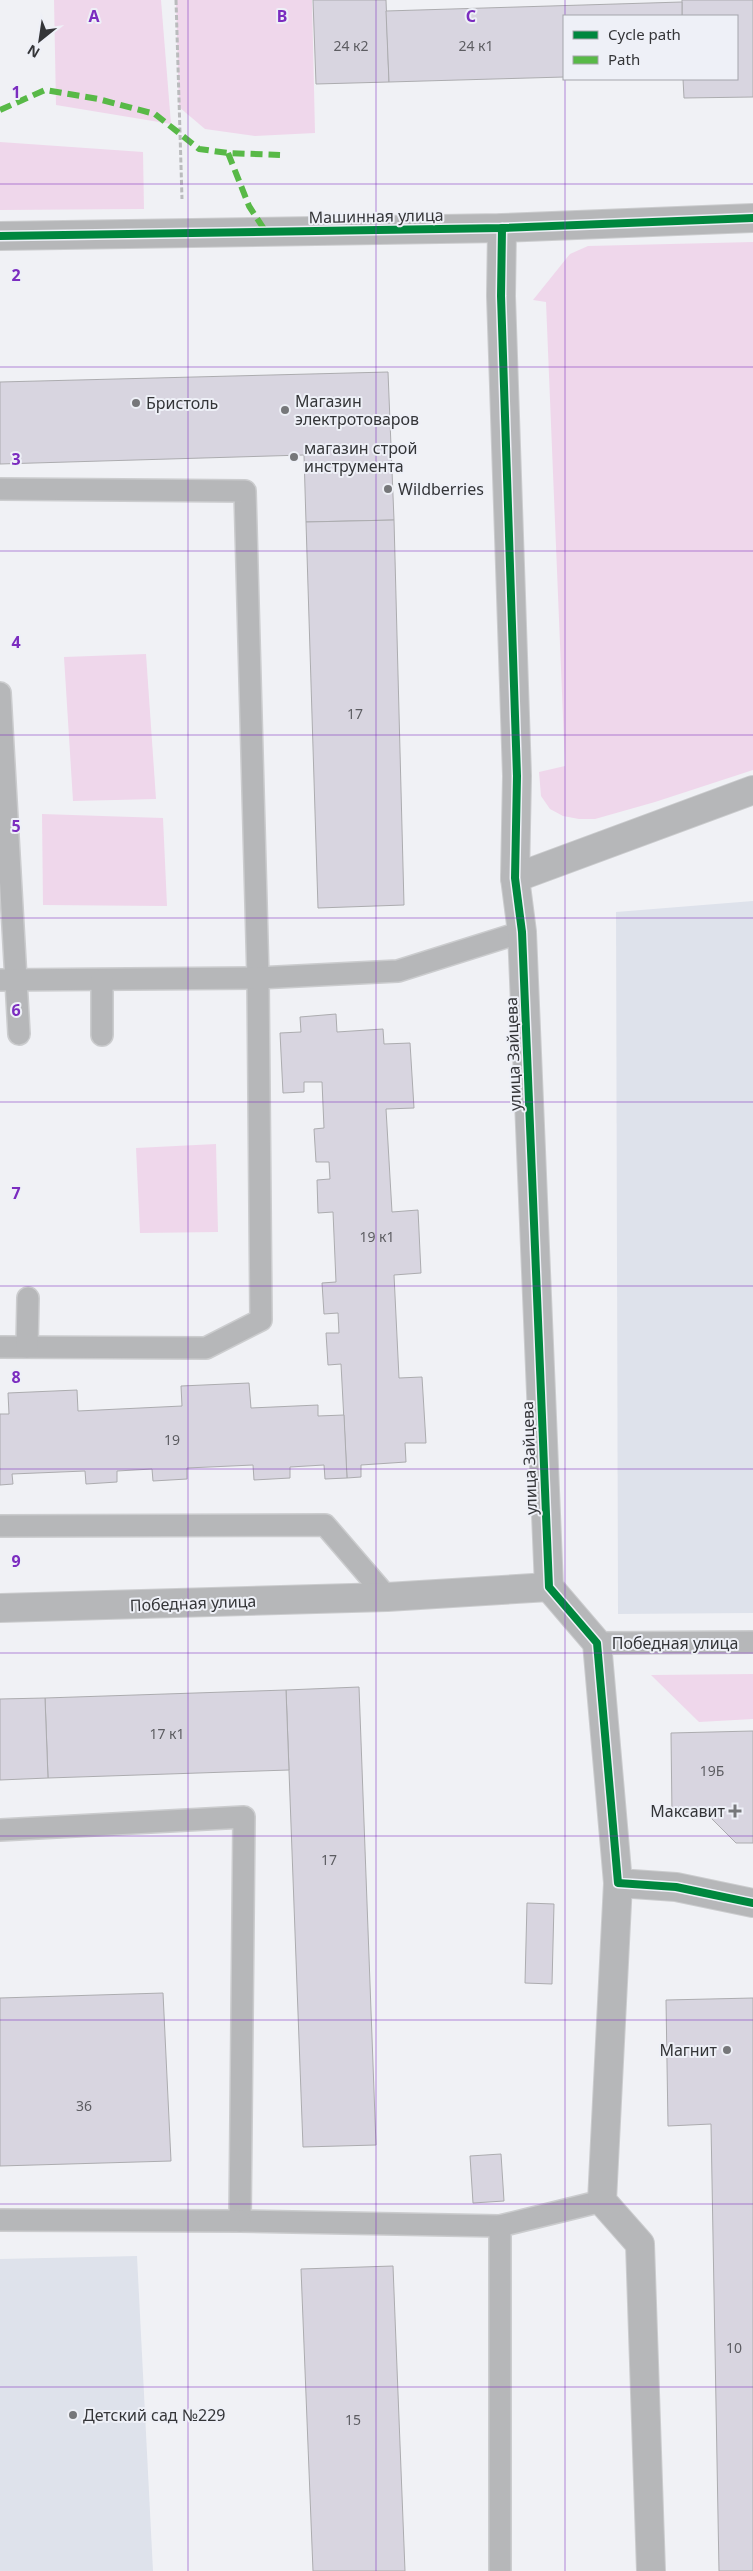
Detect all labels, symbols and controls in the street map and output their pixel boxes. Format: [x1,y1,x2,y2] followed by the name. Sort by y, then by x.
[88,5,100,27] text: A
[277,5,287,27] text: B
[466,5,476,27] text: C
[15,15,65,65] north arrow
[563,15,738,80] legend
[608,24,681,44] text: Cycle path
[333,36,369,55] house number: 24 к2
[458,36,494,55] house number: 24 к1
[24,41,43,63] text: N
[608,49,640,69] text: Path
[11,81,21,103] text: 1
[308,204,444,228] street label: Машинная улица
[11,264,21,286] text: 2
[295,390,419,430] place label: Магазин электротоваров
[146,392,218,414] place label: Бристоль
[130,397,142,409] marker: Бристоль
[279,404,291,416] marker: Магазин электротоваров
[304,437,417,477] place label: магазин строй инструмента
[11,448,21,470] text: 3
[288,451,300,463] marker: магазин строй инструмента
[398,478,484,500] place label: Wildberries
[382,483,394,495] marker: Wildberries
[11,631,21,653] text: 4
[347,704,363,723] house number: 17
[11,815,21,837] text: 5
[500,997,526,1111] street label: улица Зайцева
[11,999,21,1021] text: 6
[11,1182,21,1204] text: 7
[359,1227,395,1246] house number: 19 к1
[11,1366,21,1388] text: 8
[516,1401,542,1515] street label: улица Зайцева
[164,1430,180,1449] house number: 19
[11,1550,21,1572] text: 9
[129,1590,257,1616] street label: Победная улица
[612,1632,738,1654] street label: Победная улица
[149,1724,185,1743] house number: 17 к1
[700,1761,724,1780] house number: 19Б
[650,1800,726,1822] place label: Максавит
[729,1805,741,1817] marker: Максавит
[321,1850,337,1869] house number: 17
[659,2039,718,2061] place label: Магнит
[721,2044,733,2056] marker: Магнит
[76,2096,92,2115] house number: 36
[726,2338,742,2357] house number: 10
[83,2404,225,2426] place label: Детский сад №229
[67,2409,79,2421] marker: Детский сад №229
[345,2410,361,2429] house number: 15

